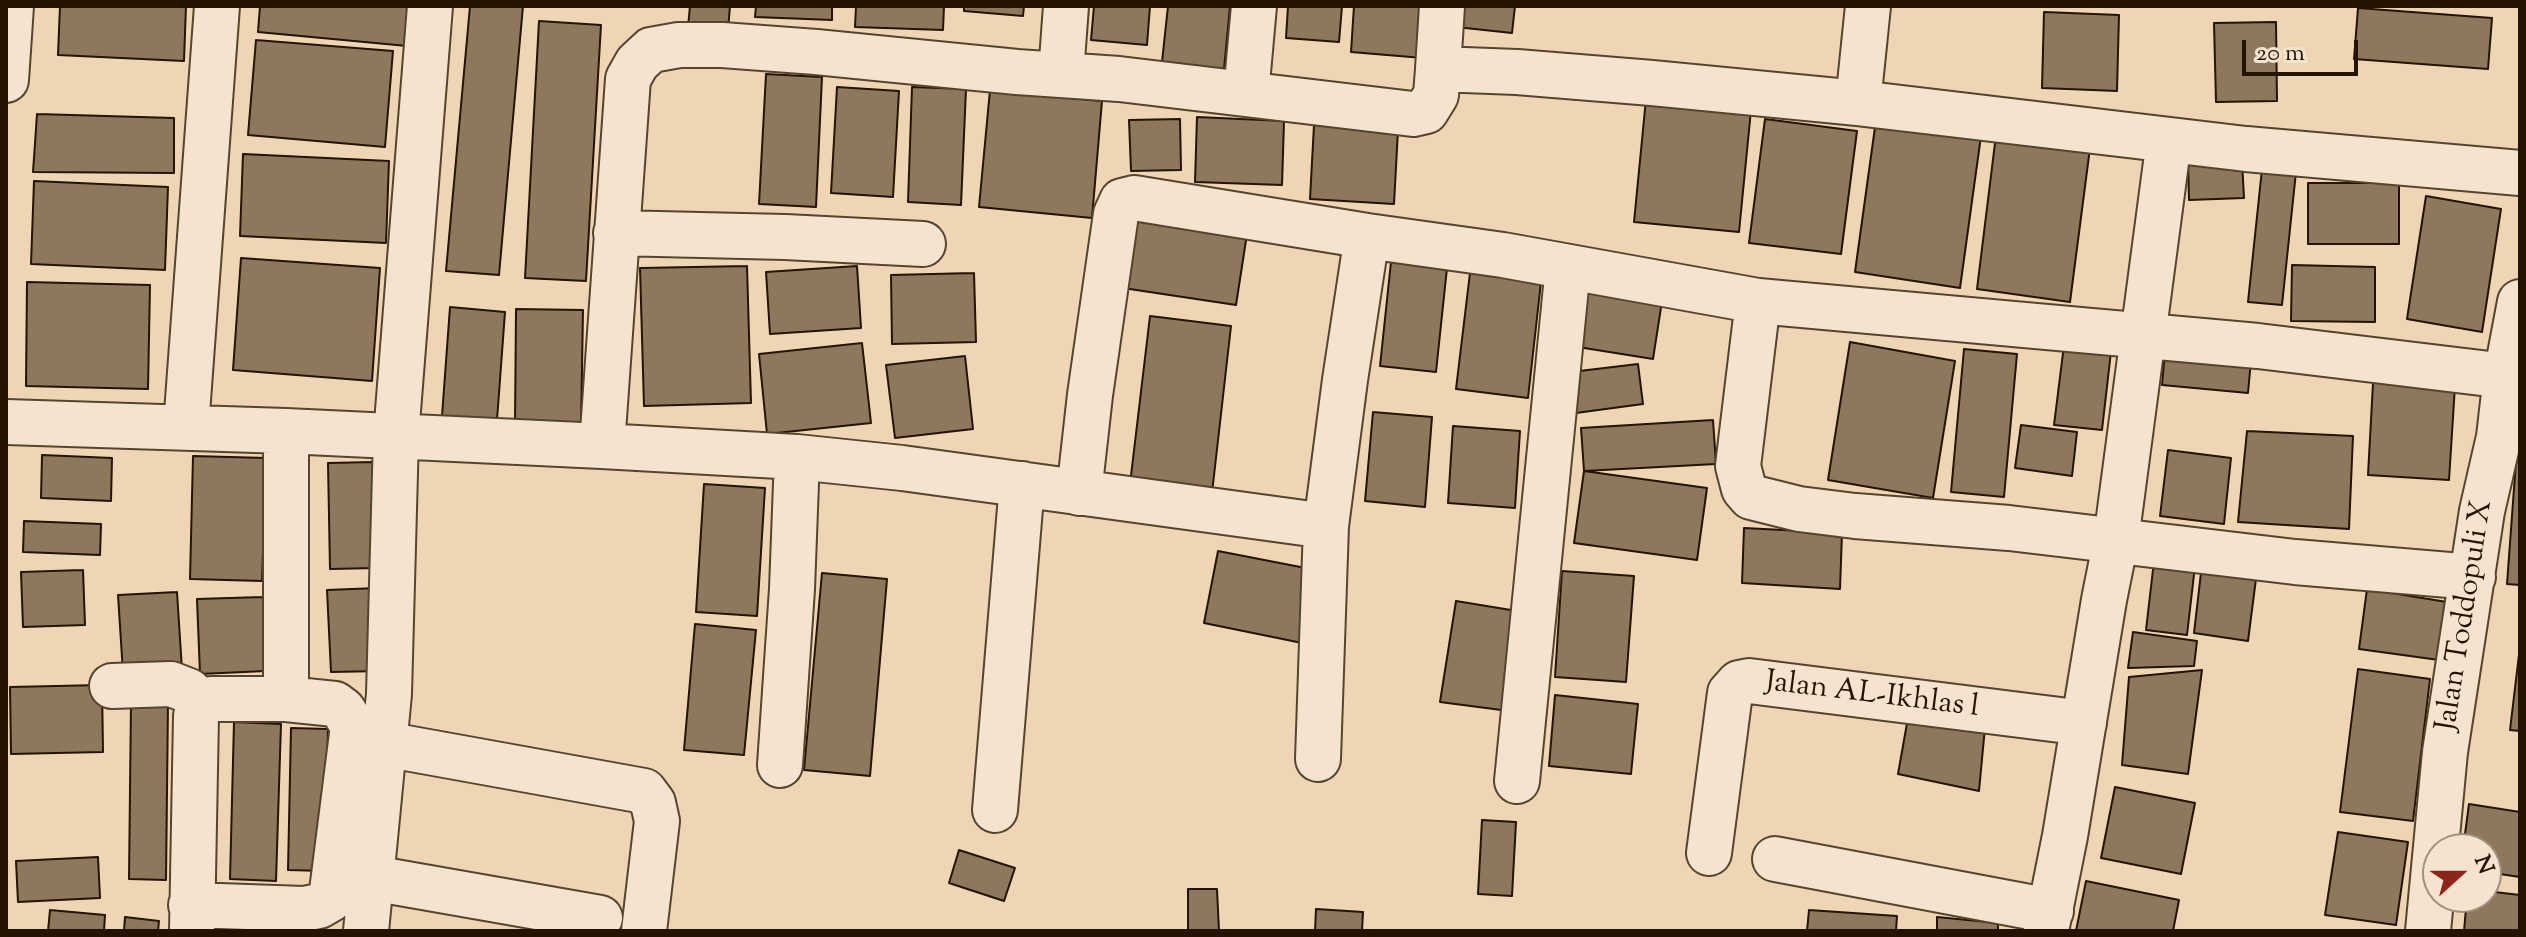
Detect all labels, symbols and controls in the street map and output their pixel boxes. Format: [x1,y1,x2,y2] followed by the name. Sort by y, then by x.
[2246,24,2362,74] scale bar
[2256,37,2305,71] text: 20 m
[2431,498,2503,734] street label: Jalan Toddopuli X
[1763,666,1981,728] street label: Jalan AL-Ikhlas l
[2422,833,2502,913] north arrow
[2464,851,2501,879] text: N

